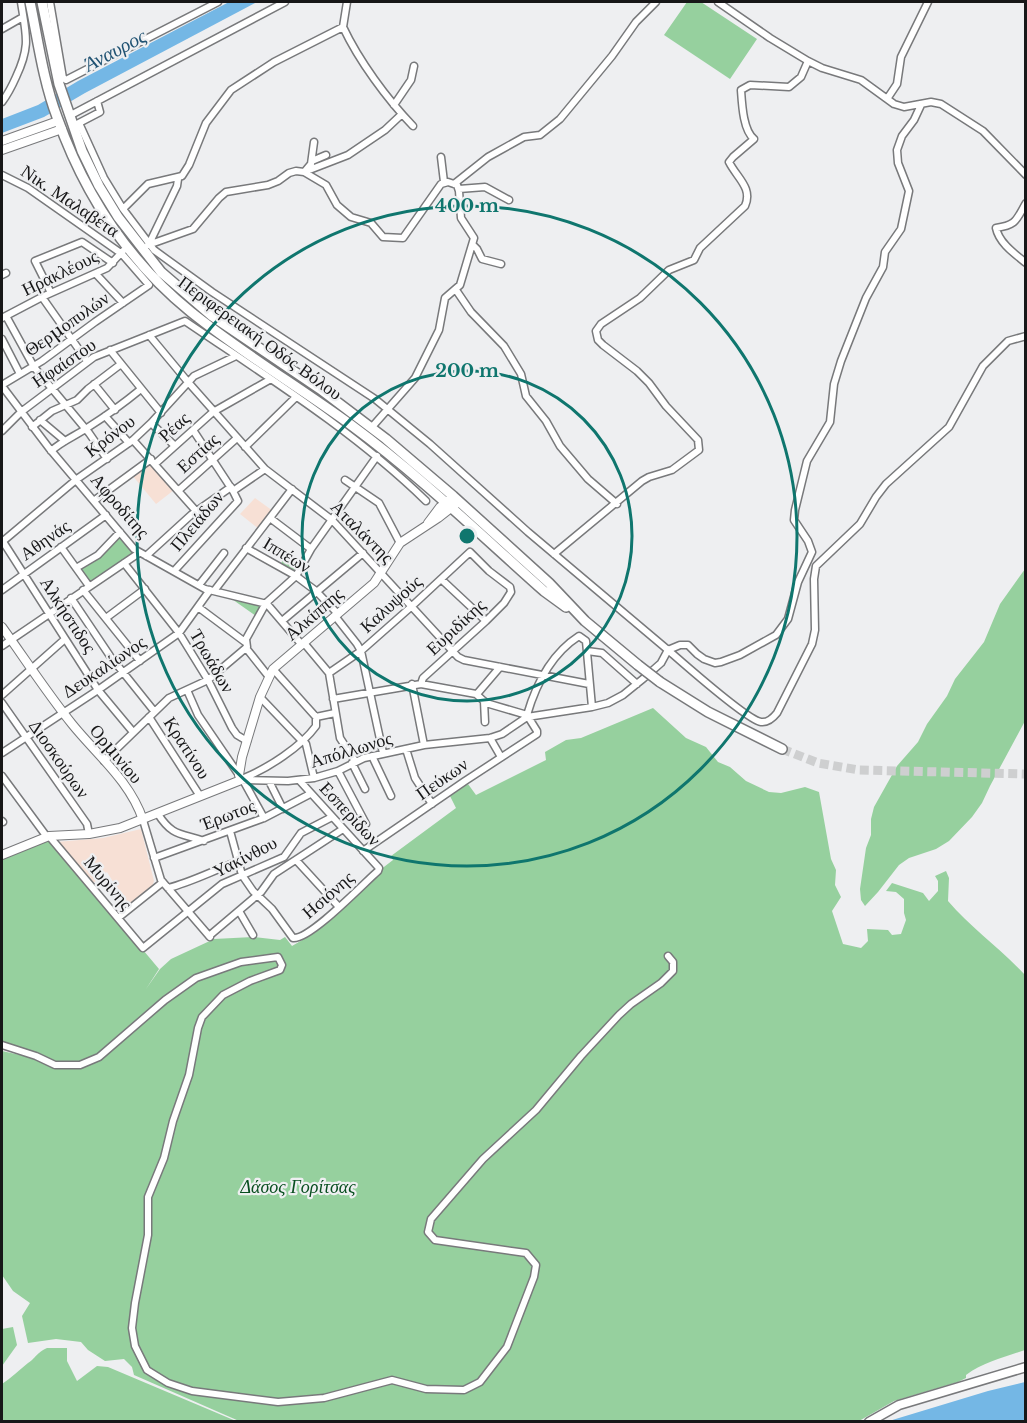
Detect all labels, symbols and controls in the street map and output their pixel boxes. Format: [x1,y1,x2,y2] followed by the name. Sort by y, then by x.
[78,23,151,77] water label: Άναυρος
[17,160,124,242] street label: Νικ. Μαλαβέτα
[435,195,499,217] text: 400 m
[18,245,102,301] street label: Ηρακλέους
[174,271,346,405] street label: Περιφερειακή Οδός Βόλου
[20,287,114,361] street label: Θερμοπυλών
[28,334,100,392] street label: Ηφαίστου
[435,360,499,382] text: 200 m
[154,407,194,447] street label: Ρέας
[81,410,139,462] street label: Κρόνου
[172,428,224,478] street label: Εστίας
[86,469,154,543] street label: Αφροδίτης
[165,486,229,556] street label: Πλειάδων
[326,496,398,568] street label: Αταλάντης
[16,515,74,565] street label: Αθηνάς
[457,526,477,546] centre of rings
[259,532,315,578] street label: Ιππέων
[356,571,426,637] street label: Καλυψούς
[35,573,101,657] street label: Αλκήστιδος
[280,583,348,645] street label: Αλκίππης
[422,594,490,660] street label: Ευριδίκης
[185,625,239,697] street label: Τρωάδων
[58,631,150,703] street label: Δευκαλίωνος
[159,713,215,783] street label: Κρατίνου
[24,716,94,802] street label: Διοσκούρων
[85,720,147,788] street label: Ορμινίου
[307,727,395,773] street label: Απόλλωνος
[412,753,472,805] street label: Πεύκων
[315,777,385,851] street label: Εσπερίδων
[197,795,258,836] street label: Έρωτος
[209,831,281,883] street label: Υακίνθου
[79,852,137,914] street label: Μυρίνης
[298,867,358,923] street label: Ησιόνης
[239,1176,356,1198] park label: Δάσος Γορίτσας

